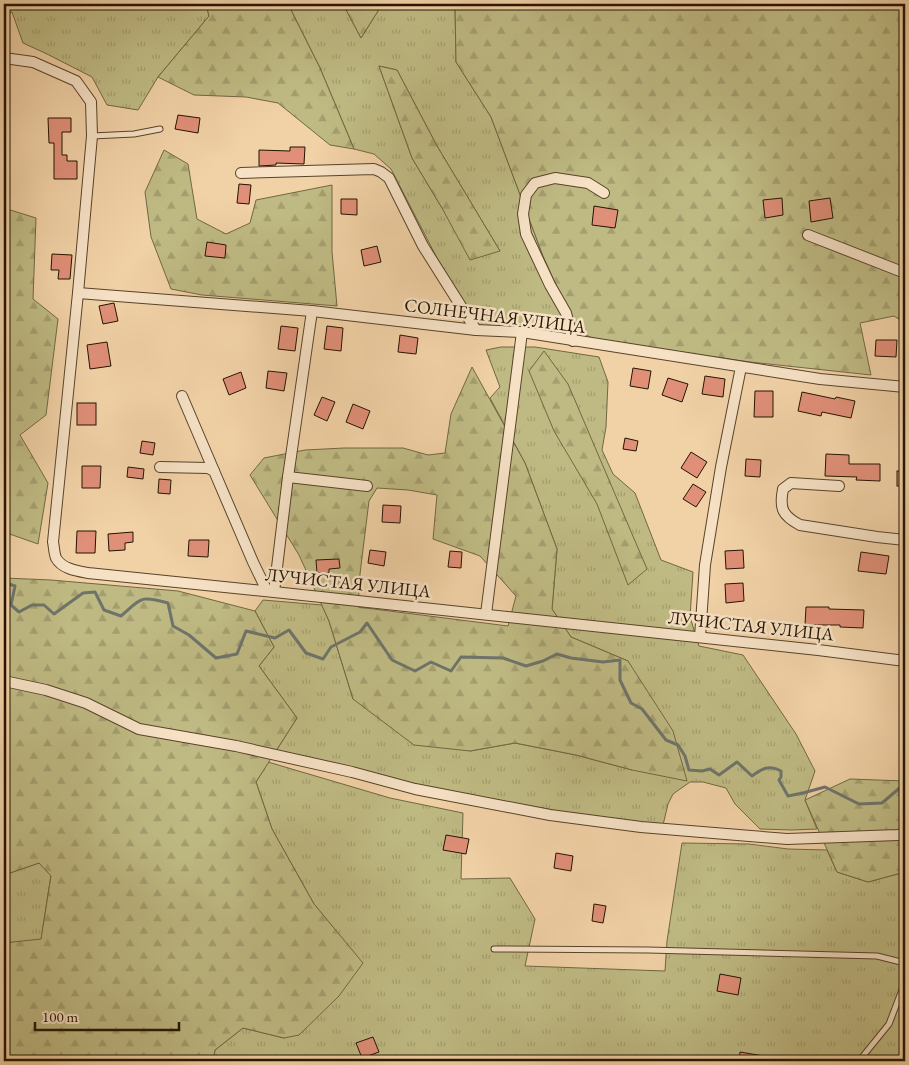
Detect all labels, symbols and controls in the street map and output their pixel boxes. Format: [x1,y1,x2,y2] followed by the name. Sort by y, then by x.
[403,293,588,338] street label: СОЛНЕЧНАЯ УЛИЦА
[264,562,432,603] street label: ЛУЧИСТАЯ УЛИЦА
[667,605,835,646] street label: ЛУЧИСТАЯ УЛИЦА
[35,1000,179,1032] scale bar
[42,1007,79,1026] text: 100 m

